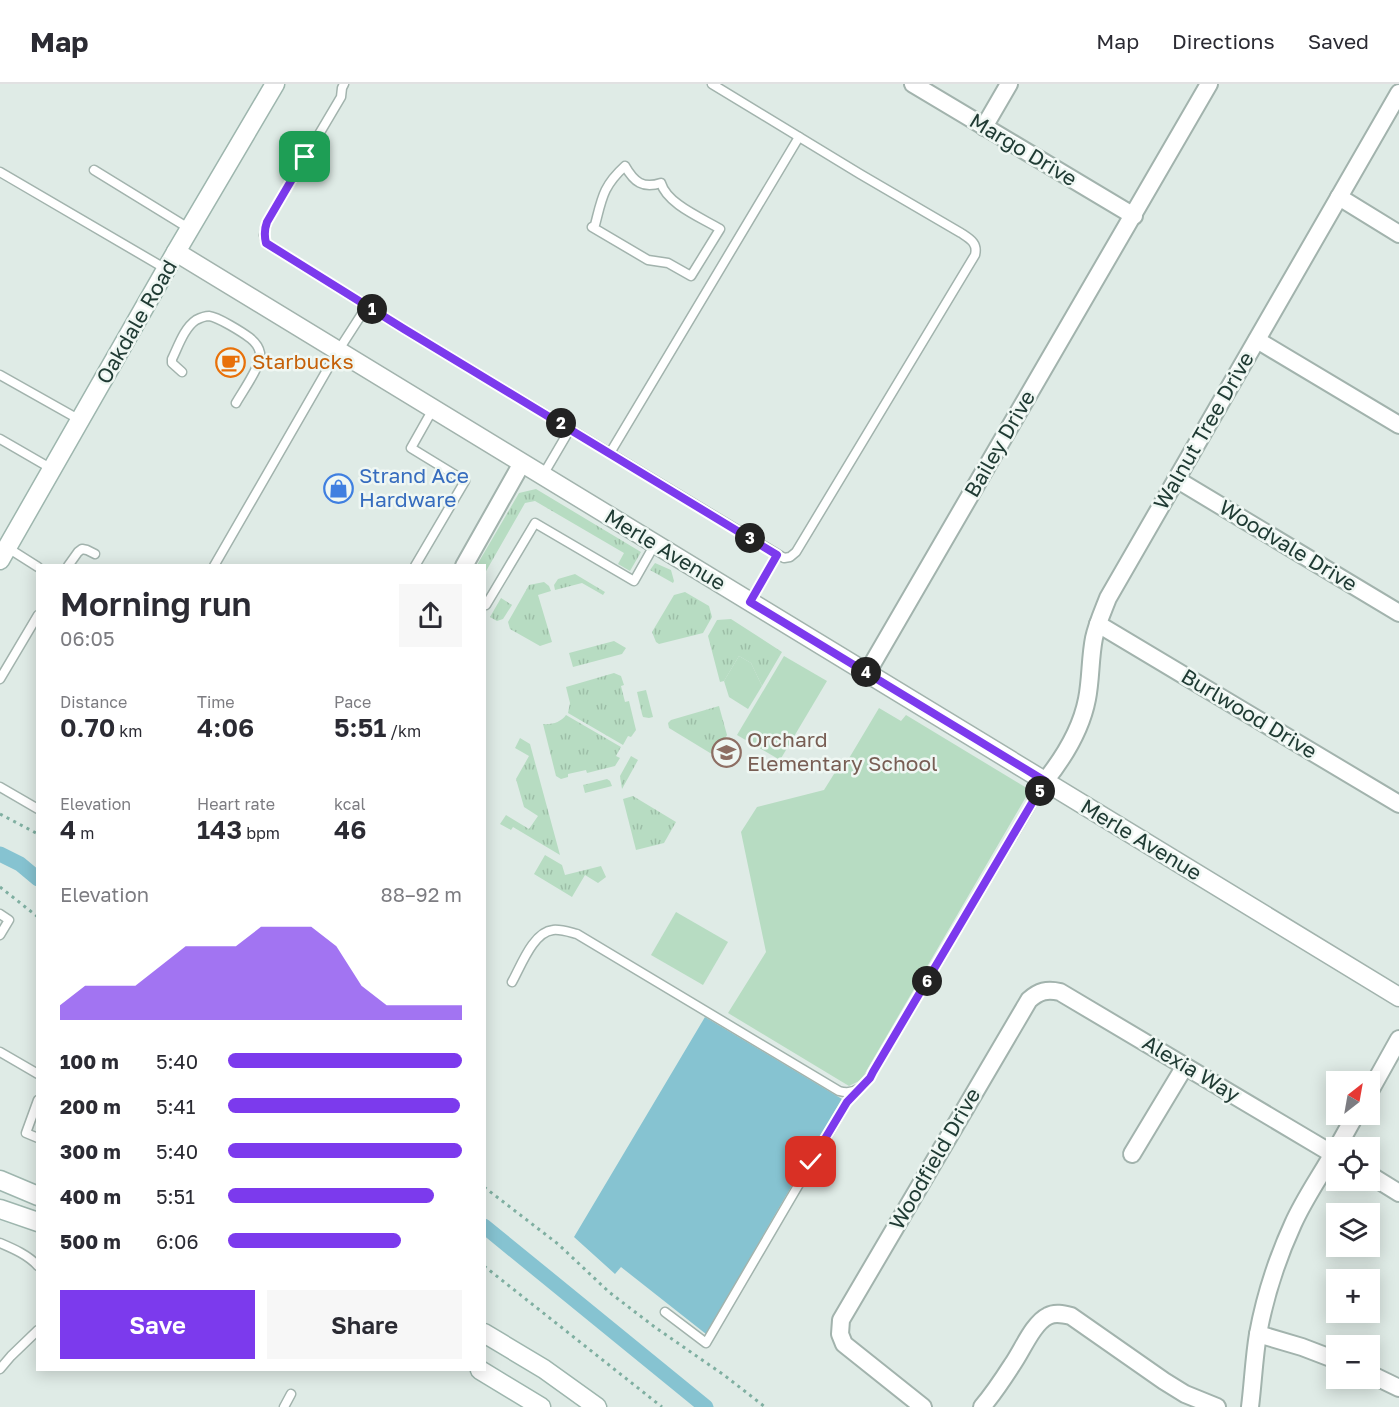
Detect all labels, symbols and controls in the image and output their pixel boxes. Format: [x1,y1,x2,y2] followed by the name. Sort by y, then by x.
[30,25,88,58] text: Map
[1096,28,1139,54] text: Map
[1172,28,1275,54] text: Directions
[1308,28,1369,54] text: Saved
[965,107,1082,191] street label: Margo Drive
[279,131,330,182] pin
[288,140,321,173] icon: arrive
[90,255,182,388] street label: Oakdale Road
[357,294,387,324] pin: 1
[368,299,376,319] text: 1
[215,346,247,378] cafe icon: Starbucks
[1147,347,1259,514] street label: Walnut Tree Drive
[252,348,354,374] place label: Starbucks
[958,386,1040,501] street label: Bailey Drive
[546,408,576,438] pin: 2
[556,413,566,433] text: 2
[359,462,469,512] place label: Strand Ace Hardware
[322,472,354,504] shop icon: Strand Ace Hardware
[1215,494,1362,597] street label: Woodvale Drive
[600,503,731,595] street label: Merle Avenue
[735,523,765,553] pin: 3
[745,528,755,548] text: 3
[60,584,252,623] text: Morning run
[399,584,462,647] button: share
[60,626,115,650] text: 06:05
[851,657,881,687] pin: 4
[861,662,871,682] text: 4
[1177,662,1322,764] street label: Burlwood Drive
[60,692,127,712] text: Distance
[197,692,235,712] text: Time
[334,692,371,712] text: Pace
[60,712,115,743] text: 0.70
[197,712,254,743] text: 4:06
[334,712,386,743] text: 5:51
[115,721,143,741] text: km
[386,721,421,741] text: /km
[747,726,938,776] place label: Orchard Elementary School
[710,736,742,768] school or university icon: Orchard Elementary School
[1025,776,1055,806] pin: 5
[1035,781,1045,801] text: 5
[1076,793,1207,885] street label: Merle Avenue
[60,794,131,814] text: Elevation
[197,794,275,814] text: Heart rate
[334,794,366,814] text: kcal
[60,814,76,845] text: 4
[197,814,242,845] text: 143
[334,814,367,845] text: 46
[76,823,95,843] text: m
[242,823,280,843] text: bpm
[60,882,149,906] text: Elevation
[381,882,462,906] text: 88–92 m
[912,966,942,996] pin: 6
[922,971,932,991] text: 6
[1138,1029,1245,1107] street label: Alexia Way
[60,1049,119,1073] text: 100 m
[156,1049,198,1073] text: 5:40
[1326,1071,1380,1125] north arrow
[1326,1071,1380,1389] map controls
[883,1083,985,1234] street label: Woodfield Drive
[60,1094,121,1118] text: 200 m
[156,1094,196,1118] text: 5:41
[785,1136,836,1187] pin
[1326,1137,1380,1191] button: locate
[60,1139,121,1163] text: 300 m
[156,1139,198,1163] text: 5:40
[794,1145,827,1178] icon: check
[60,1184,121,1208] text: 400 m
[156,1184,195,1208] text: 5:51
[1326,1203,1380,1257] button: layers
[60,1229,121,1253] text: 500 m
[156,1229,199,1253] text: 6:06
[1326,1269,1380,1323] button: +
[60,1290,255,1359] button: Save
[267,1290,462,1359] button: Share
[1326,1335,1380,1389] button: −

